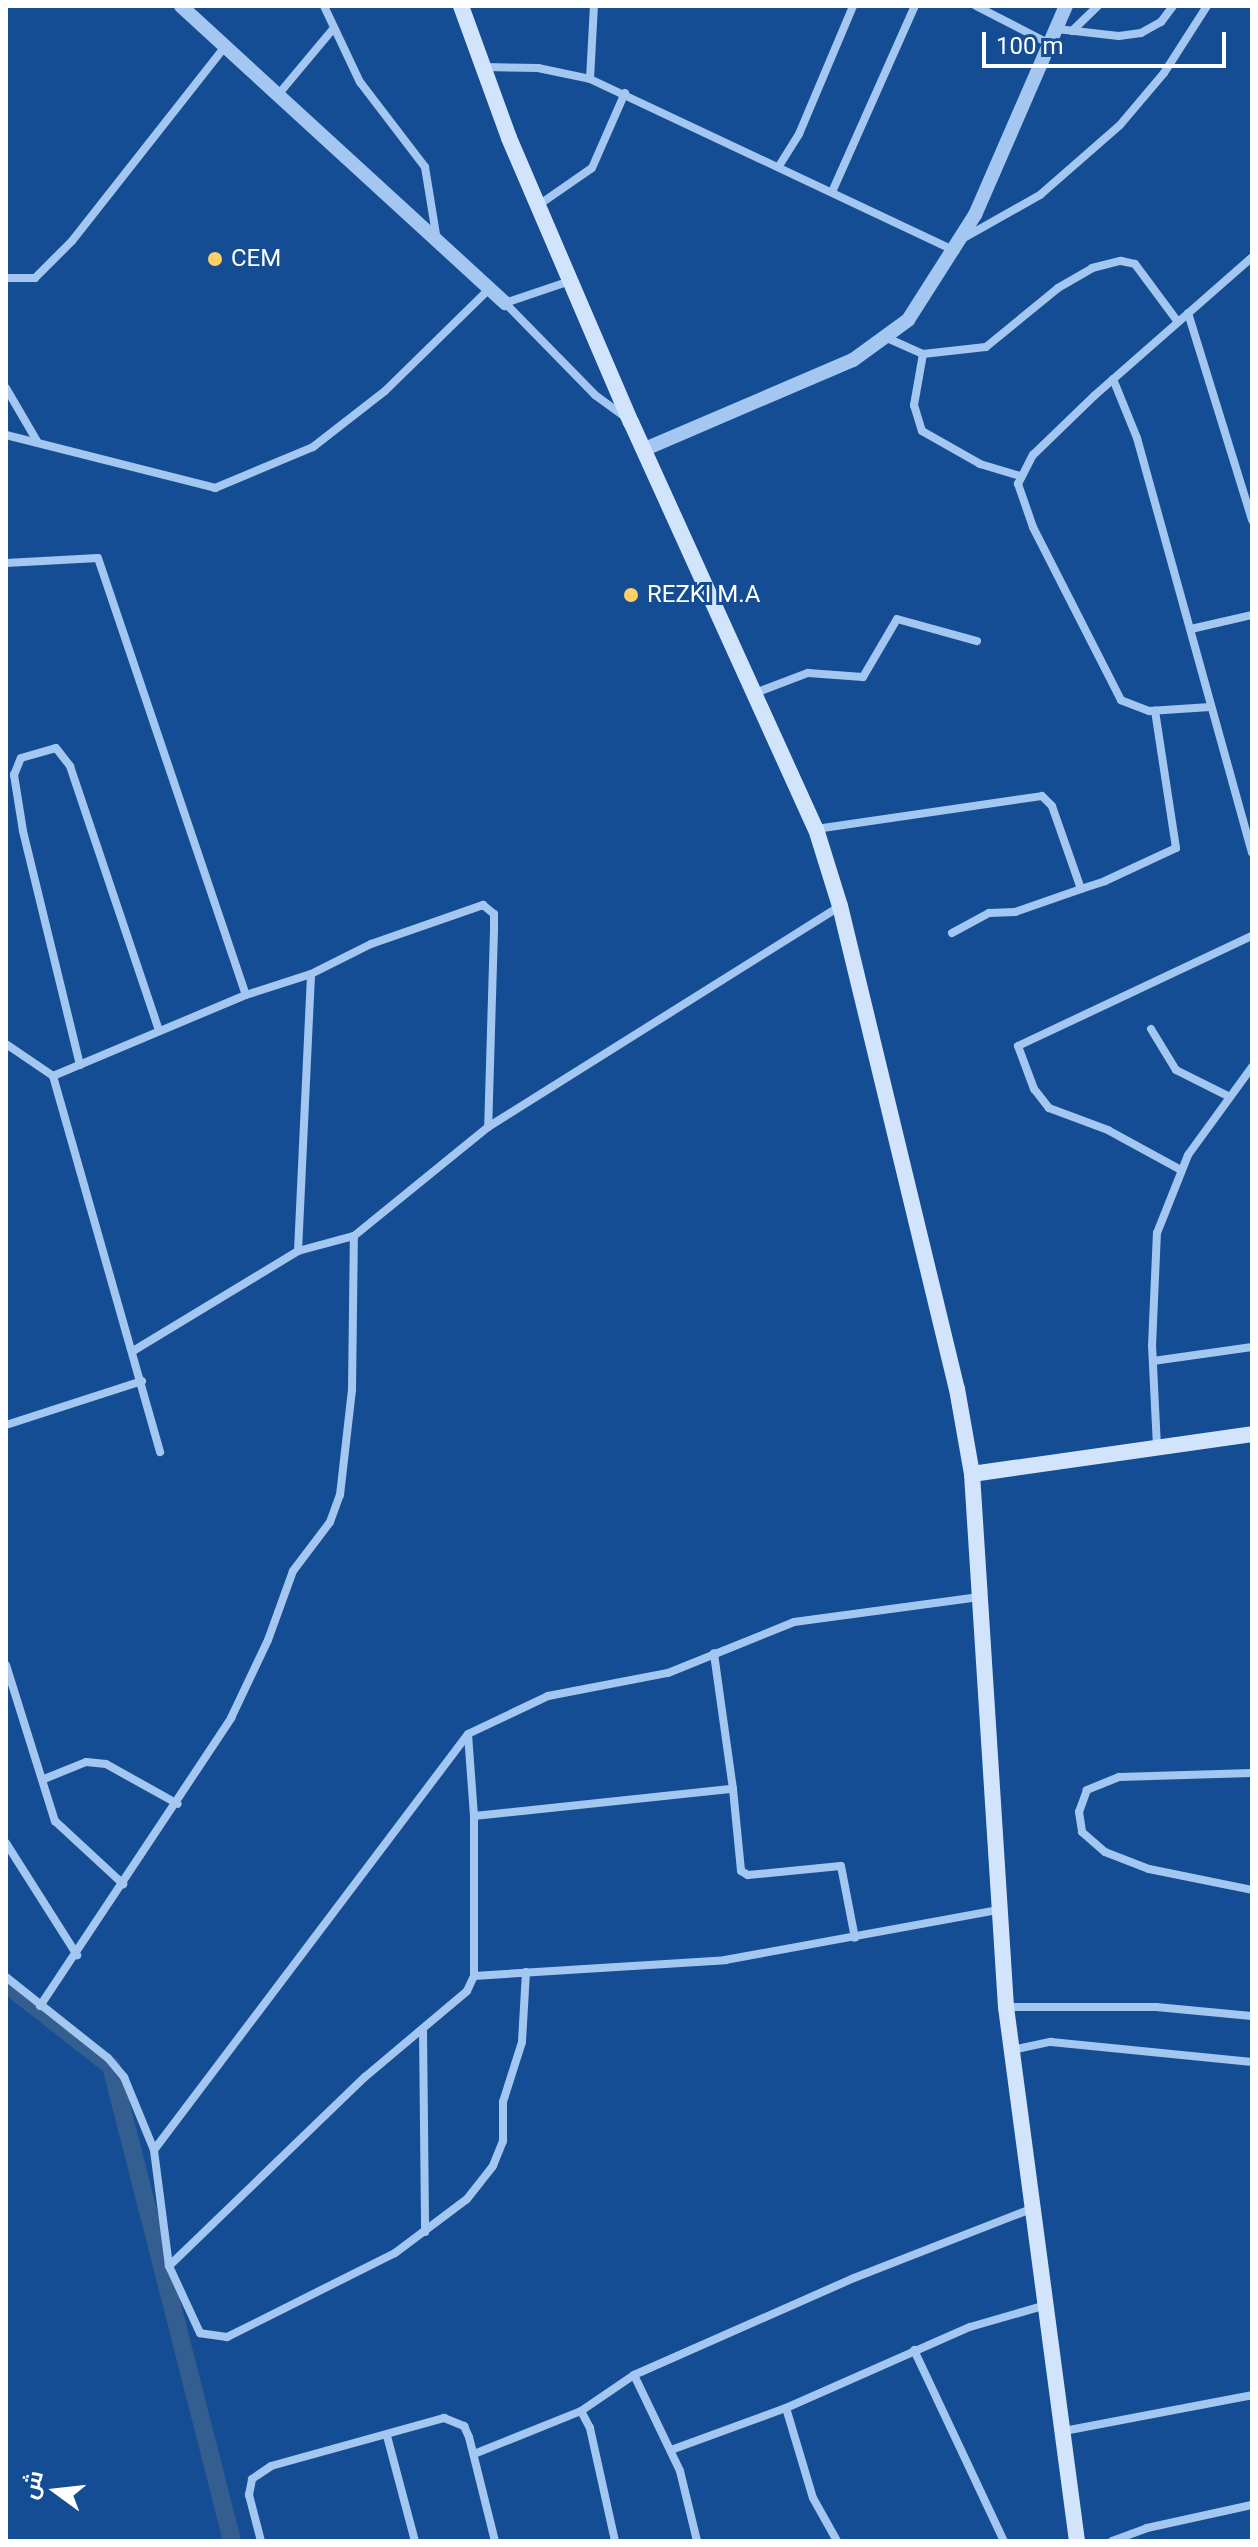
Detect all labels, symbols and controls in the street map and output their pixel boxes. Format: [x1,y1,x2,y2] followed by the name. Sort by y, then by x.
[986,16,1230,66] scale bar
[996,32,1063,60] text: 100 m
[231,245,281,273] place label: CEM
[206,250,224,268] marker: CEM
[647,581,760,609] place label: REZKI M.A
[622,586,640,604] marker: REZKI M.A
[16,2451,96,2531] north arrow
[17,2468,48,2502] text: ش

